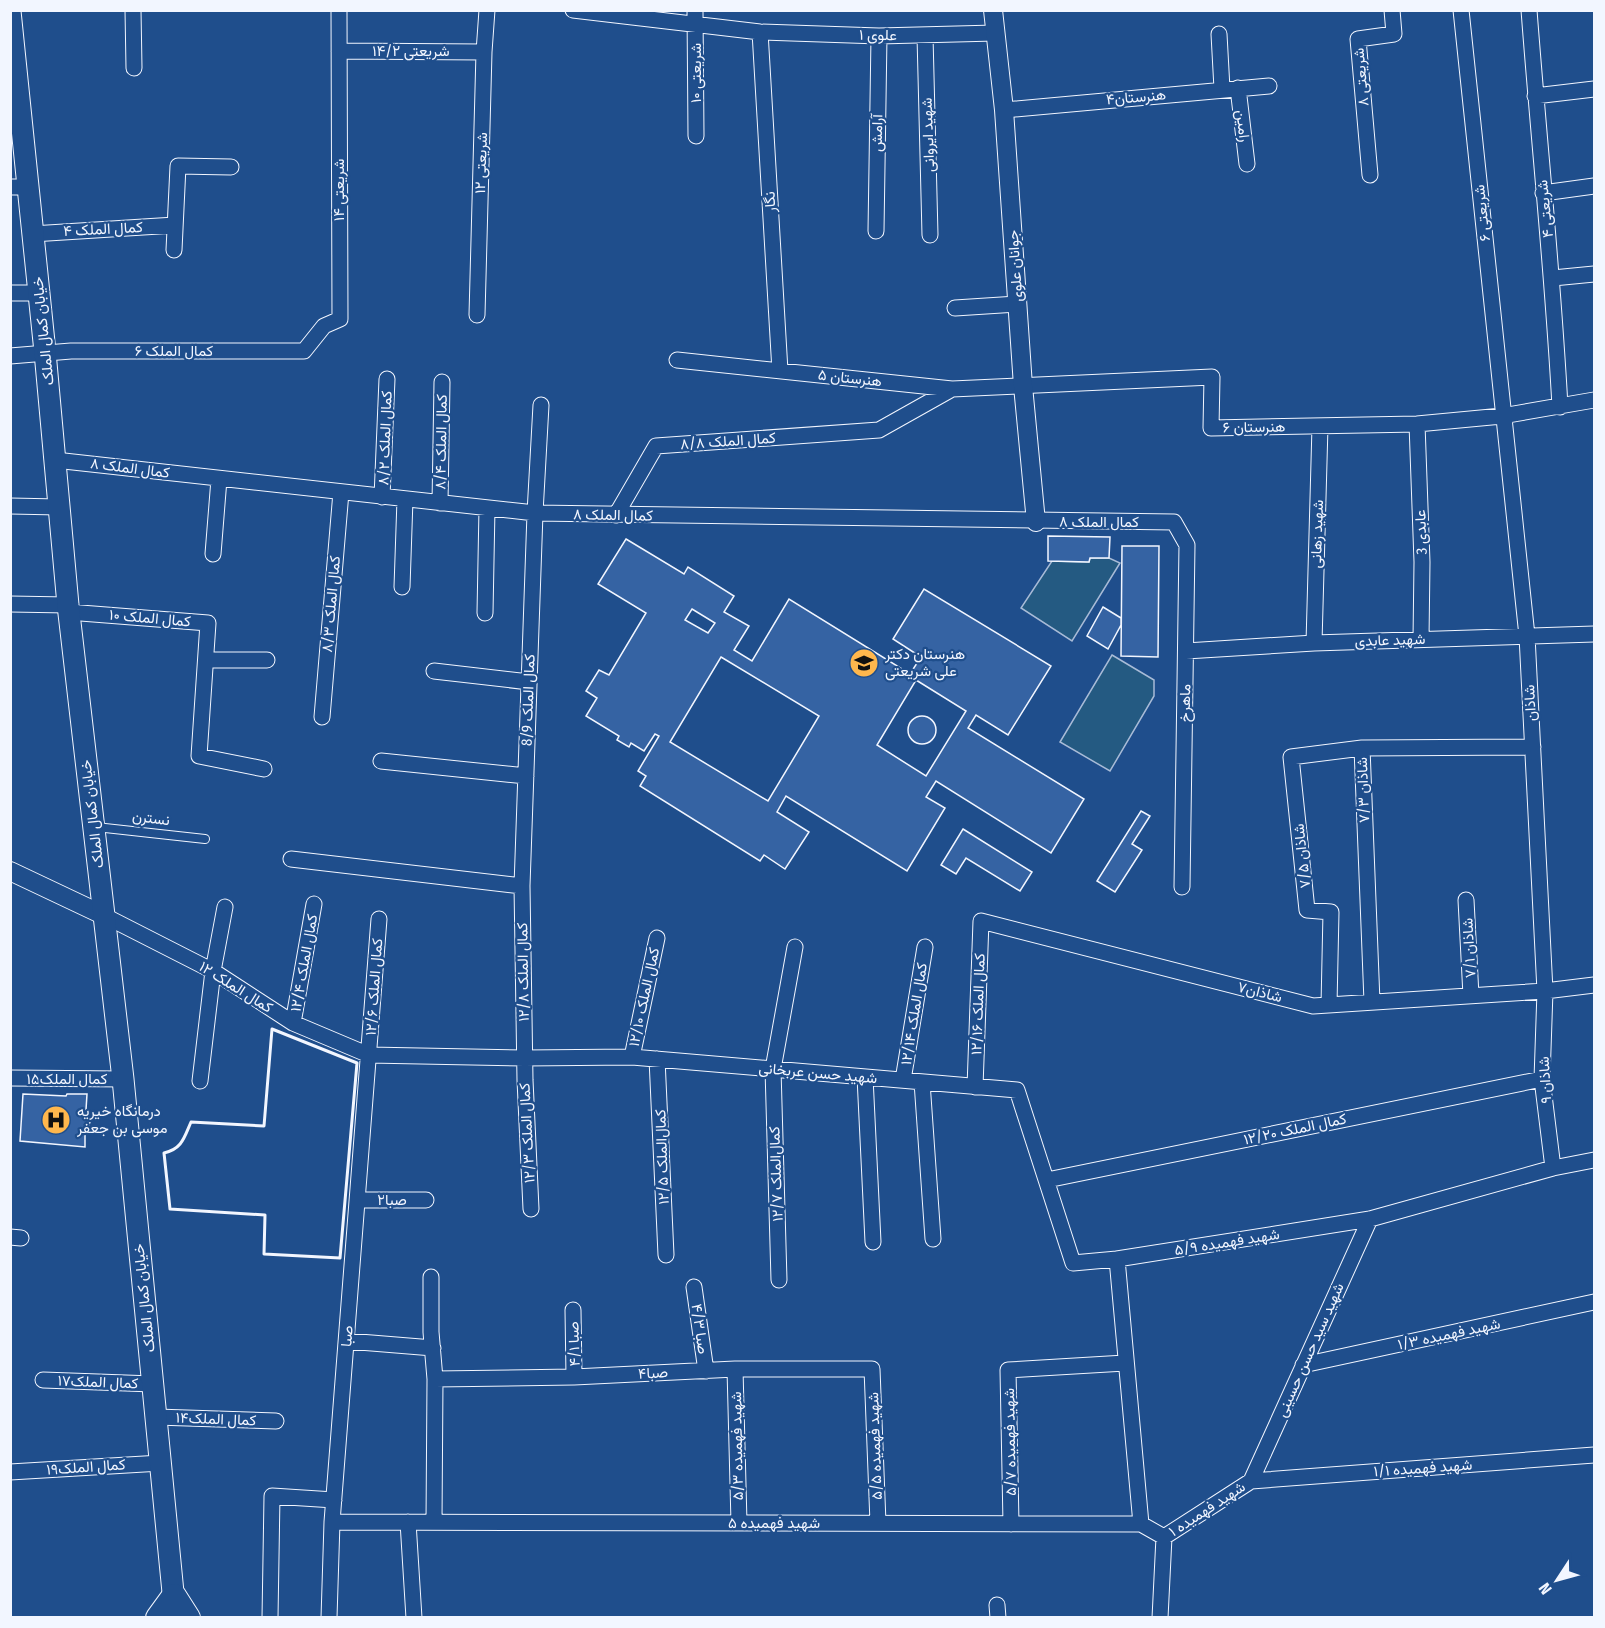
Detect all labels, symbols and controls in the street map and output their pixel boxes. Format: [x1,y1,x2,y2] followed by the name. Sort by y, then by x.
[859,26,897,45] street label: علوی ۱
[372,42,450,61] street label: شریعتی ۱۴/۲
[687,43,706,103] street label: شریعتی ۱۰
[1349,47,1374,107] street label: شریعتی ۸
[1105,85,1167,109] street label: هنرستان۴
[918,97,939,173] street label: شهید ایروانی
[1231,109,1254,143] street label: رامین
[868,113,887,152] street label: آرامش
[471,132,492,194] street label: شریعتی ۱۲
[330,159,349,221] street label: شریعتی ۱۴
[1533,179,1558,239] street label: شریعتی ۴
[1470,184,1495,242] street label: شریعتی ۶
[760,191,780,214] street label: نگار
[63,218,144,240] street label: کمال الملک ۴
[1004,229,1027,303] street label: جوانان علوی
[28,276,58,386] street label: خیابان کمال الملک
[135,342,214,360] street label: کمال الملک ۶
[817,366,883,390] street label: هنرستان ۵
[374,390,396,486] street label: کمال الملک ۸/۲
[431,394,451,490] street label: کمال الملک ۸/۴
[1223,417,1285,437] street label: هنرستان ۶
[680,429,777,453] street label: کمال الملک ۸/۸
[89,454,171,482] street label: کمال الملک ۸
[1307,499,1328,569] street label: شهید زهانی
[573,505,653,525] street label: کمال الملک ۸
[1411,509,1432,555] street label: عابدی 3
[1059,513,1139,531] street label: کمال الملک ۸
[318,555,344,653] street label: کمال الملک ۸/۳
[108,605,192,631] street label: کمال الملک ۱۰
[1354,630,1426,651] street label: شهید عابدی
[884,645,965,681] place label: هنرستان دکتر علی شریعتی
[848,647,880,679] school or university icon: هنرستان دکتر علی شریعتی
[517,653,539,746] street label: کمال الملک 8/9
[1176,684,1196,722] street label: ماهرخ
[1520,684,1540,722] street label: شاذان
[1353,757,1373,823] street label: شاذان ۷/۳
[76,759,108,869] street label: خیابان کمال الملک
[131,807,171,829] street label: نسترن
[1290,823,1314,889] street label: شاذان ۷/۵
[287,912,322,1013] street label: کمال الملک ۱۲/۴
[1458,917,1480,979] street label: شاذان ۷/۱
[513,922,533,1022] street label: کمال الملک ۱۲/۸
[362,937,386,1036] street label: کمال الملک ۱۲/۶
[625,945,663,1048] street label: کمال الملک ۱۲/۱۰
[967,952,989,1055] street label: کمال الملک ۱۲/۱۶
[196,957,276,1017] street label: کمال الملک ۱۲
[897,961,931,1066] street label: کمال الملک ۱۲/۱۴
[1236,978,1284,1006] street label: شاذان۷
[1535,1056,1555,1104] street label: شاذان ۹
[758,1059,878,1088] street label: شهید حسن عربخانی
[27,1070,108,1088] street label: کمال الملک۱۵
[515,1082,539,1184] street label: کمال الملک ۱۲/۳
[76,1102,167,1138] place label: درمانگاه خیریه موسی بن جعفر
[40,1104,72,1136] hospital icon: درمانگاه خیریه موسی بن جعفر
[651,1109,673,1205] street label: کمال‌الملک ۱۲/۵
[1242,1109,1348,1149] street label: کمال الملک ۱۲/۲۰
[765,1126,787,1222] street label: کمال‌الملک ۱۲/۷
[377,1191,407,1209] street label: صبا۲
[1173,1225,1281,1259] street label: شهید فهمیده ۵/۹
[129,1243,159,1353] street label: خیابان کمال الملک
[1272,1280,1349,1420] street label: شهید سید حسن حسینی
[688,1303,712,1355] street label: صبا ۴/۳
[1396,1314,1502,1354] street label: شهید فهمیده ۱/۳
[564,1321,584,1367] street label: صبا ۴/۱
[337,1324,357,1348] street label: صبا
[637,1363,669,1383] street label: صبا۴
[57,1372,139,1392] street label: کمال الملک۱۷
[1000,1388,1020,1496] street label: شهید فهمیده ۵/۷
[727,1391,747,1501] street label: شهید فهمیده ۵/۳
[864,1392,886,1500] street label: شهید فهمیده ۵/۵
[175,1409,257,1429] street label: کمال الملک۱۴
[46,1455,126,1479] street label: کمال الملک۱۹
[1373,1456,1473,1480] street label: شهید فهمیده ۱/۱
[1165,1478,1249,1540] street label: شهید فهمیده ۱
[728,1514,820,1532] street label: شهید فهمیده ۵
[1527,1550,1587,1610] north arrow
[1535,1579,1556,1598] text: N

